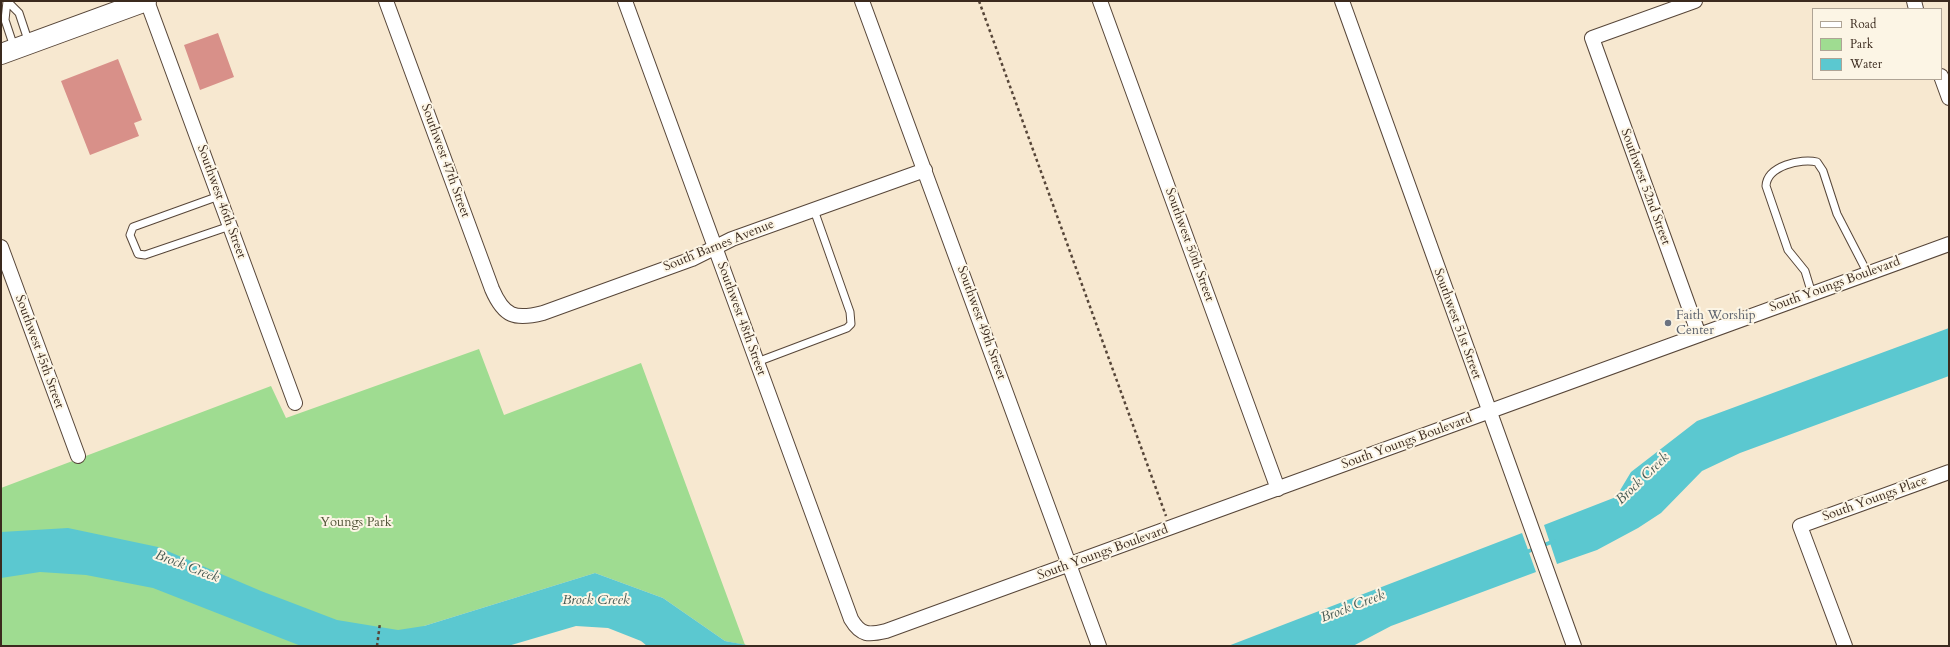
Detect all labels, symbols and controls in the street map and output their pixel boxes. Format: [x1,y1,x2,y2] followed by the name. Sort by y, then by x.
[1812,8,1942,80] legend
[1850,16,1876,32] text: Road
[1850,36,1873,52] text: Park
[1850,56,1882,72] text: Water
[417,102,473,220] street label: Southwest 47th Street
[1617,127,1673,247] street label: Southwest 52nd Street
[193,143,249,261] street label: Southwest 46th Street
[1161,186,1217,304] street label: Southwest 50th Street
[661,217,777,275] street label: South Barnes Avenue
[1768,254,1902,316] street label: South Youngs Boulevard
[713,260,769,378] street label: Southwest 48th Street
[953,264,1009,382] street label: Southwest 49th Street
[1430,266,1484,382] street label: Southwest 51st Street
[11,293,67,411] street label: Southwest 45th Street
[1676,308,1756,339] place label: Faith Worship Center
[1663,318,1673,328] marker: Faith Worship Center
[1340,411,1474,473] street label: South Youngs Boulevard
[1613,450,1673,508] water label: Brock Creek
[1821,473,1929,525] street label: South Youngs Place
[320,515,392,531] park label: Youngs Park
[1036,522,1170,584] street label: South Youngs Boulevard
[153,547,221,587] water label: Brock Creek
[1319,587,1387,627] water label: Brock Creek
[562,593,630,609] water label: Brock Creek

